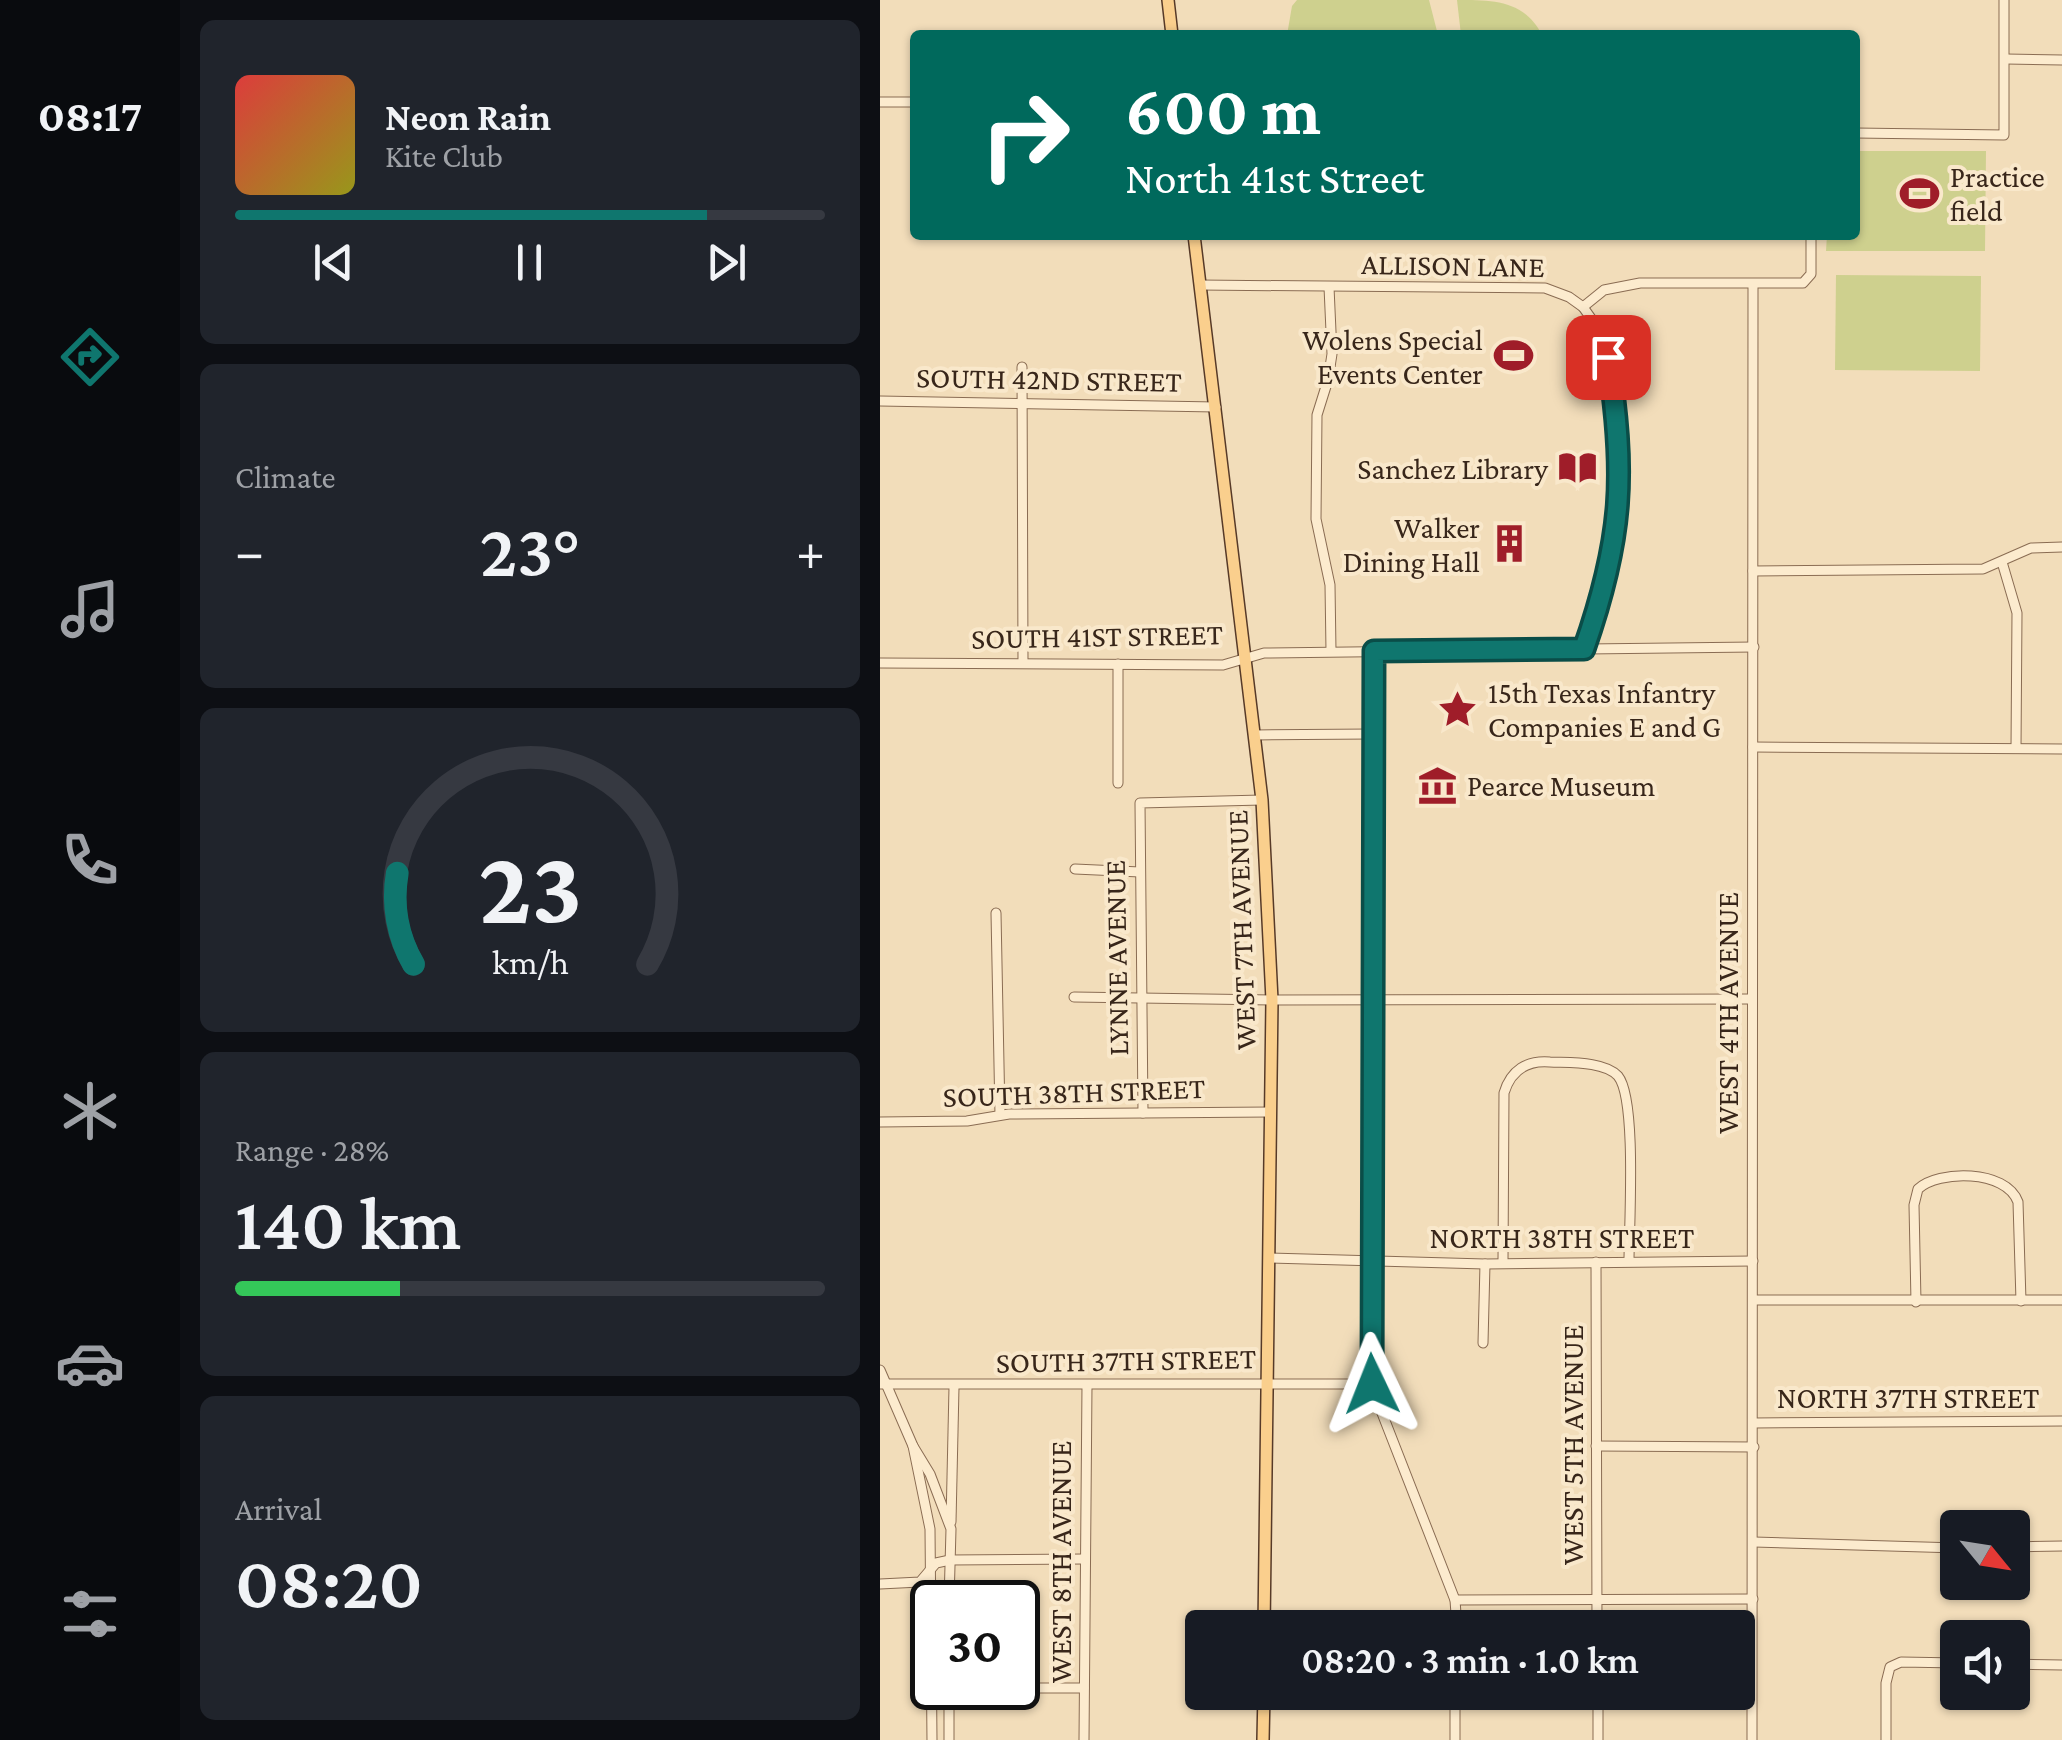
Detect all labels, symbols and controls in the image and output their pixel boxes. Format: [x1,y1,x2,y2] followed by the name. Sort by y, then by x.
[960,70,1090,200] icon: right
[1125,71,1321,149] text: 600 m
[38,91,142,141] text: 08:17
[385,96,551,138] text: Neon Rain
[385,138,503,174] text: Kite Club
[1125,153,1425,203] text: North 41st Street
[1950,160,2045,227] place label: Practice field
[1899,172,1941,214] sports icon: Practice field
[306,235,361,290] icon: previous
[502,235,557,290] icon: pause
[699,235,754,290] icon: next
[1361,247,1545,283] street label: ALLISON LANE
[1566,315,1651,400] pin
[55,322,125,392] icon: directions
[1302,323,1483,390] place label: Wolens Special Events Center
[1581,330,1636,385] icon: arrive
[1492,335,1534,377] sports icon: Wolens Special Events Center
[916,360,1182,398] street label: SOUTH 42ND STREET
[1557,447,1599,489] library icon: Sanchez Library
[1357,452,1548,486] place label: Sanchez Library
[235,459,336,495] text: Climate
[480,509,580,592] text: 23°
[1343,511,1480,579] place label: Walker Dining Hall
[235,521,264,582] text: −
[796,521,825,582] text: +
[1489,523,1531,565] building icon: Walker Dining Hall
[55,574,125,644] icon: music
[971,617,1223,655] street label: SOUTH 41ST STREET
[1488,676,1721,744] place label: 15th Texas Infantry Companies E and G
[1437,688,1479,730] place icon: 15th Texas Infantry Companies E and G
[1416,764,1458,806] museum icon: Pearce Museum
[1467,769,1655,802] place label: Pearce Museum
[1220,809,1262,1051] street label: WEST 7TH AVENUE
[55,825,125,895] icon: phone
[478,829,582,944] text: 23
[1098,860,1134,1056] street label: LYNNE AVENUE
[1711,892,1744,1134] street label: WEST 4TH AVENUE
[491,942,569,982] text: km/h
[942,1071,1206,1113] street label: SOUTH 38TH STREET
[55,1076,125,1146] icon: climate
[235,1132,389,1168] text: Range · 28%
[235,1182,461,1265] text: 140 km
[1430,1221,1694,1254] street label: NORTH 38TH STREET
[1556,1325,1589,1565] street label: WEST 5TH AVENUE
[55,1328,125,1398] icon: car
[1320,1332,1424,1436] position arrow
[996,1341,1256,1379] street label: SOUTH 37TH STREET
[1777,1381,2039,1414] street label: NORTH 37TH STREET
[1044,1441,1077,1683] street label: WEST 8TH AVENUE
[235,1491,322,1527] text: Arrival
[1940,1510,2030,1600] north arrow
[1940,1510,2030,1710] map controls
[235,1541,423,1624] text: 08:20
[55,1579,125,1649] icon: filters
[910,1580,1040,1710] speed limit sign: 30
[1940,1620,2030,1710] button: sound
[1301,1639,1639,1681] text: 08:20 · 3 min · 1.0 km

